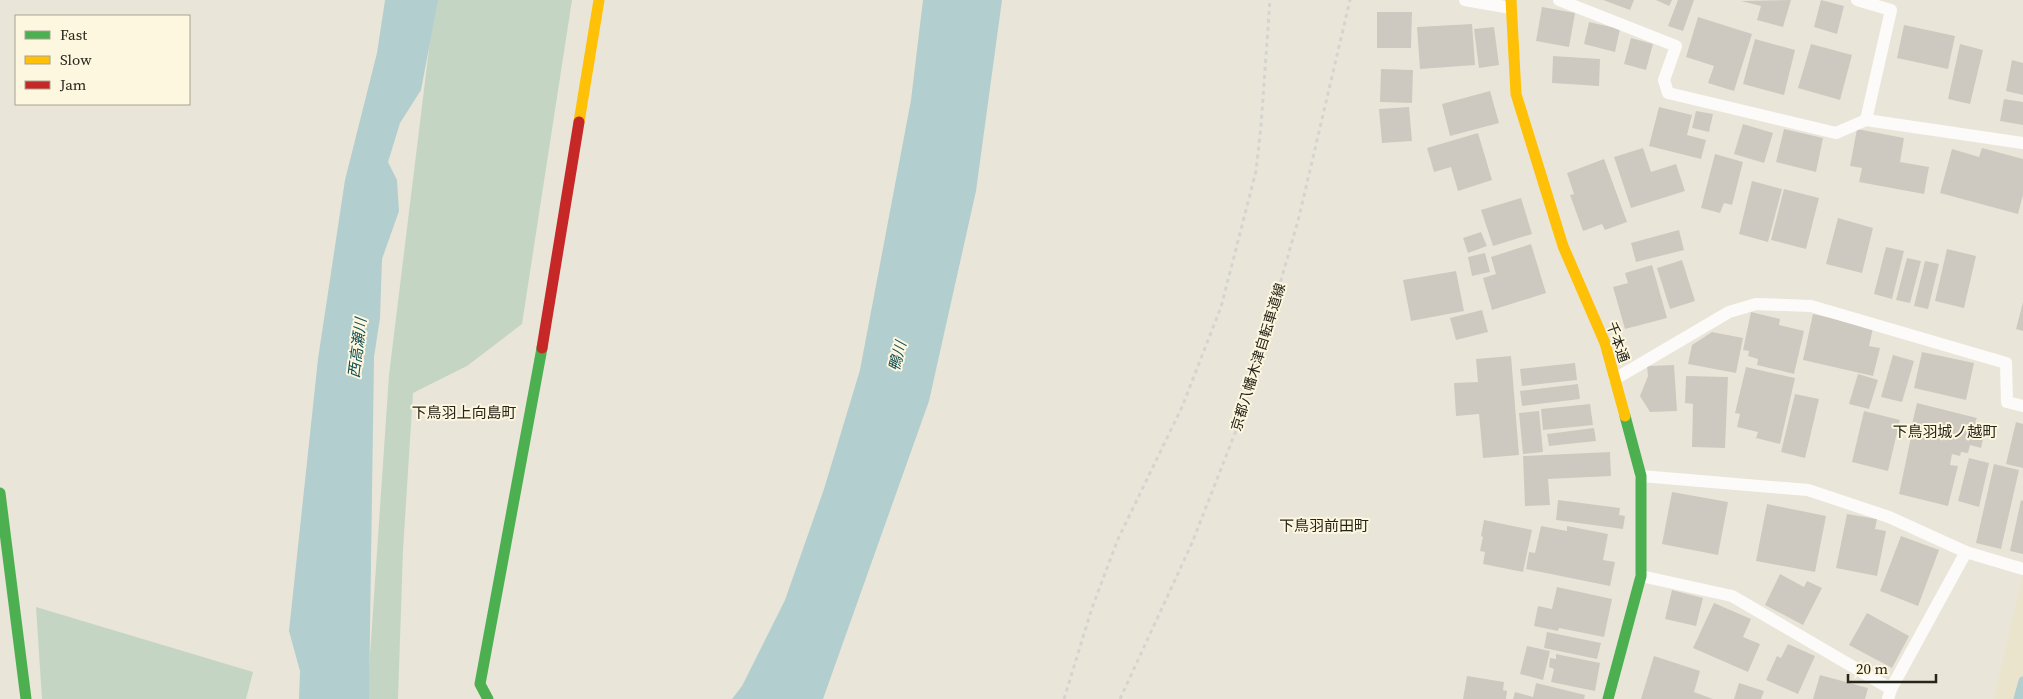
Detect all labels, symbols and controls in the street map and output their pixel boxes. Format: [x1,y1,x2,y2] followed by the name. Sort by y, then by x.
[15,15,190,105] legend
[60,24,87,45] text: Fast
[60,49,92,70] text: Slow
[59,74,87,95] text: Jam
[1226,280,1290,434] street label: 京都八幡木津自転車道線
[343,315,371,379] water label: 西高瀬川
[1602,319,1634,365] street label: 千本通
[883,337,912,373] water label: 鴨川
[411,402,517,423] district label: 下鳥羽上向島町
[1892,421,1998,442] district label: 下鳥羽城ノ越町
[1279,515,1369,536] district label: 下鳥羽前田町
[1848,652,1936,684] scale bar
[1856,658,1888,679] text: 20 m

